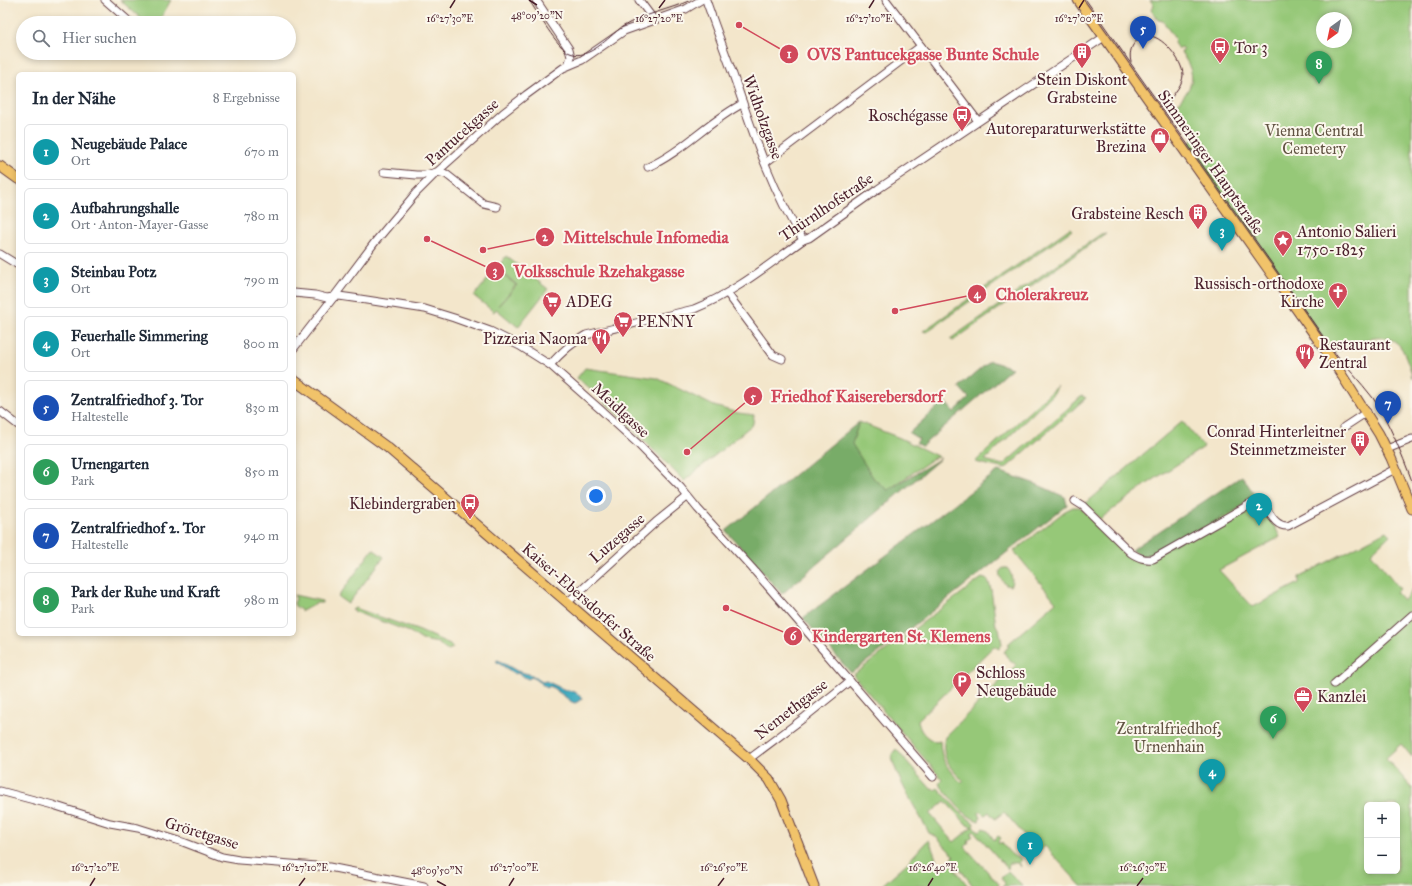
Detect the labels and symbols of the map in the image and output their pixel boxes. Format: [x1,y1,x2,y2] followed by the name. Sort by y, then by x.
[511,10,564,22] text: 48°09'20"N
[1316,12,1352,48] north arrow
[427,13,473,25] text: 16°27'30"E
[635,13,683,25] text: 16°27'20"E
[846,13,892,25] text: 16°27'10"E
[1055,13,1103,25] text: 16°27'00"E
[1130,16,1156,49] pin: 5
[1209,36,1231,64] bus stop icon: Tor 3
[1234,38,1268,57] place label: Tor 3
[779,39,1047,68] callout: OVS Pantucekgasse Bunte Schule
[1071,41,1093,69] building icon: Stein Diskont Grabsteine
[807,44,1039,65] text: OVS Pantucekgasse Bunte Schule
[787,47,792,61] text: 1
[1306,51,1332,84] pin: 8
[1037,70,1128,107] place label: Stein Diskont Grabsteine
[738,72,787,163] street label: Widholzgasse
[1153,86,1268,239] street label: Simmeringer Hauptstraße
[422,94,503,170] street label: Pantucekgasse
[951,104,973,132] bus stop icon: Roschégasse
[868,106,948,126] place label: Roschégasse
[985,119,1146,156] place label: Autoreparaturwerkstätte Brezina
[1264,121,1364,158] park label: Vienna Central Cemetery
[1149,126,1171,154] shop icon: Autoreparaturwerkstätte Brezina
[776,169,877,245] street label: Thürnlhofstraße
[1187,202,1209,230] building icon: Grabsteine Resch
[1071,204,1184,223] place label: Grabsteine Resch
[1209,218,1235,251] pin: 3
[1296,222,1397,259] place label: Antonio Salieri 1750-1825
[535,223,736,252] callout: Mittelschule Infomedia
[563,227,729,248] text: Mittelschule Infomedia
[1272,229,1294,257] place icon: Antonio Salieri 1750-1825
[542,230,549,244] text: 2
[485,257,692,286] callout: Volksschule Rzehakgasse
[513,261,685,282] text: Volksschule Rzehakgasse
[493,264,498,279] text: 3
[1194,274,1324,311] place label: Russisch-orthodoxe Kirche
[967,279,1096,308] callout: Cholerakreuz
[1327,281,1349,309] church icon: Russisch-orthodoxe Kirche
[996,284,1089,305] text: Cholerakreuz
[974,287,982,302] text: 4
[541,290,563,318] supermarket icon: ADEG
[565,292,613,311] place label: ADEG
[612,310,634,338] supermarket icon: PENNY
[637,312,696,331] place label: PENNY
[590,327,612,355] restaurant icon: Pizzeria Naoma
[483,329,587,348] place label: Pizzeria Naoma
[1319,335,1391,372] place label: Restaurant Zentral
[1294,342,1316,370] restaurant icon: Restaurant Zentral
[587,378,654,443] street label: Meidlgasse
[743,382,952,411] callout: Friedhof Kaiserebersdorf
[771,386,946,407] text: Friedhof Kaiserebersdorf
[750,390,756,404] text: 5
[1375,391,1401,424] pin: 7
[1207,422,1346,459] place label: Conrad Hinterleitner Steinmetzmeister
[1349,429,1371,457] building icon: Conrad Hinterleitner Steinmetzmeister
[586,486,606,506] your location
[459,492,481,520] bus stop icon: Klebindergraben
[1246,493,1272,526] pin: 2
[349,494,456,514] place label: Klebindergraben
[585,509,649,568] street label: Luzegasse
[518,539,660,666] street label: Kaiser-Ebersdorfer Straße
[783,622,998,651] callout: Kindergarten St. Klemens
[812,626,990,647] text: Kindergarten St. Klemens
[790,629,797,643] text: 6
[976,663,1057,701] place label: Schloss Neugebäude
[951,670,973,698] parking icon: Schloss Neugebäude
[751,674,832,744] street label: Nemethgasse
[1292,685,1314,713] office icon: Kanzlei
[1317,687,1367,706] place label: Kanzlei
[1260,706,1286,739] pin: 6
[1117,719,1221,756] park label: Zentralfriedhof, Urnenhain
[1199,759,1225,792] pin: 4
[162,813,242,854] street label: Gröretgasse
[1017,832,1043,865] pin: 1
[71,862,119,874] text: 16°27'20"E
[282,862,328,874] text: 16°27'10"E
[490,862,538,874] text: 16°27'00"E
[700,862,748,874] text: 16°26'50"E
[909,862,957,874] text: 16°26'40"E
[1120,862,1166,874] text: 16°26'30"E
[411,865,463,877] text: 48°09'50"N

